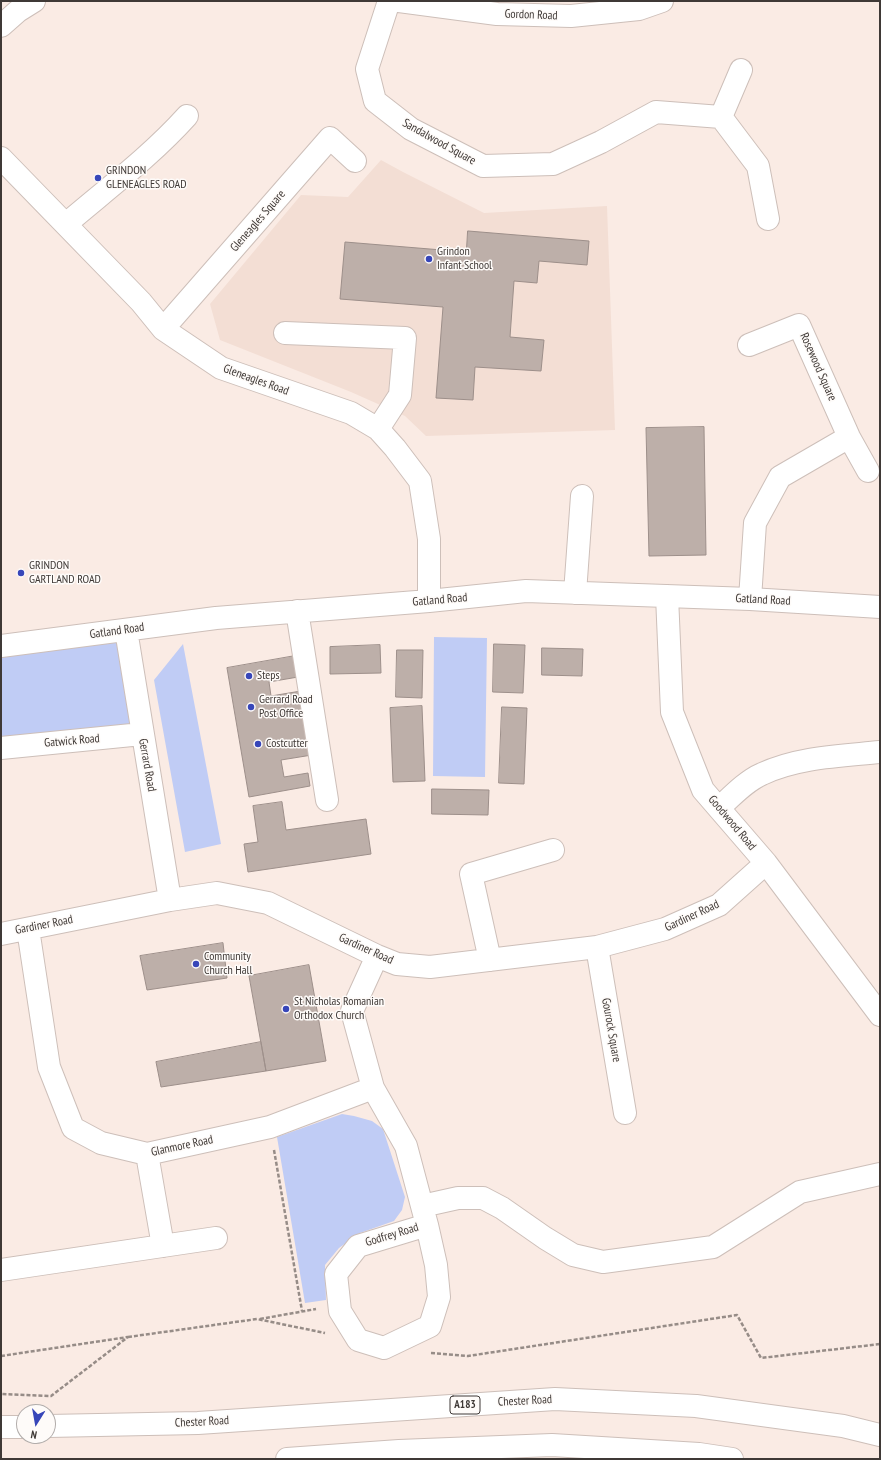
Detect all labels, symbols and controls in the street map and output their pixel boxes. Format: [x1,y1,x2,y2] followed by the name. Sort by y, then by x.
[504,7,558,23] street label: Gordon Road
[400,116,478,168] street label: Sandalwood Square
[106,164,187,192] place label: GRINDON GLENEAGLES ROAD
[93,173,103,183] marker: GRINDON GLENEAGLES ROAD
[227,187,289,255] street label: Gleneagles Square
[437,245,492,273] place label: Grindon Infant School
[424,254,434,264] marker: Grindon Infant School
[797,331,839,403] street label: Rosewood Square
[221,361,291,399] street label: Gleneagles Road
[29,559,101,587] place label: GRINDON GARTLAND ROAD
[16,568,26,578] marker: GRINDON GARTLAND ROAD
[412,590,468,610] street label: Gatland Road
[735,591,791,609] street label: Gatland Road
[89,620,145,642] street label: Gatland Road
[257,669,280,683] place label: Steps
[244,671,254,681] marker: Steps
[259,693,313,721] place label: Gerrard Road Post Office
[246,702,256,712] marker: Gerrard Road Post Office
[44,731,100,751] street label: Gatwick Road
[135,737,159,793] street label: Gerrard Road
[266,737,308,751] place label: Costcutter
[253,739,263,749] marker: Costcutter
[705,793,759,853] street label: Goodwood Road
[663,897,721,935] street label: Gardiner Road
[14,912,74,938] street label: Gardiner Road
[336,931,396,967] street label: Gardiner Road
[204,950,252,978] place label: Community Church Hall
[191,959,201,969] marker: Community Church Hall
[294,995,384,1023] place label: St Nicholas Romanian Orthodox Church
[598,997,624,1063] street label: Gourock Square
[281,1004,291,1014] marker: St Nicholas Romanian Orthodox Church
[150,1132,214,1160] street label: Glanmore Road
[364,1220,420,1250] street label: Godfrey Road
[498,1392,552,1410] street label: Chester Road
[450,1396,480,1414] road number: A183
[16,1404,56,1444] north arrow
[175,1413,229,1431] street label: Chester Road
[30,1427,38,1442] text: N

